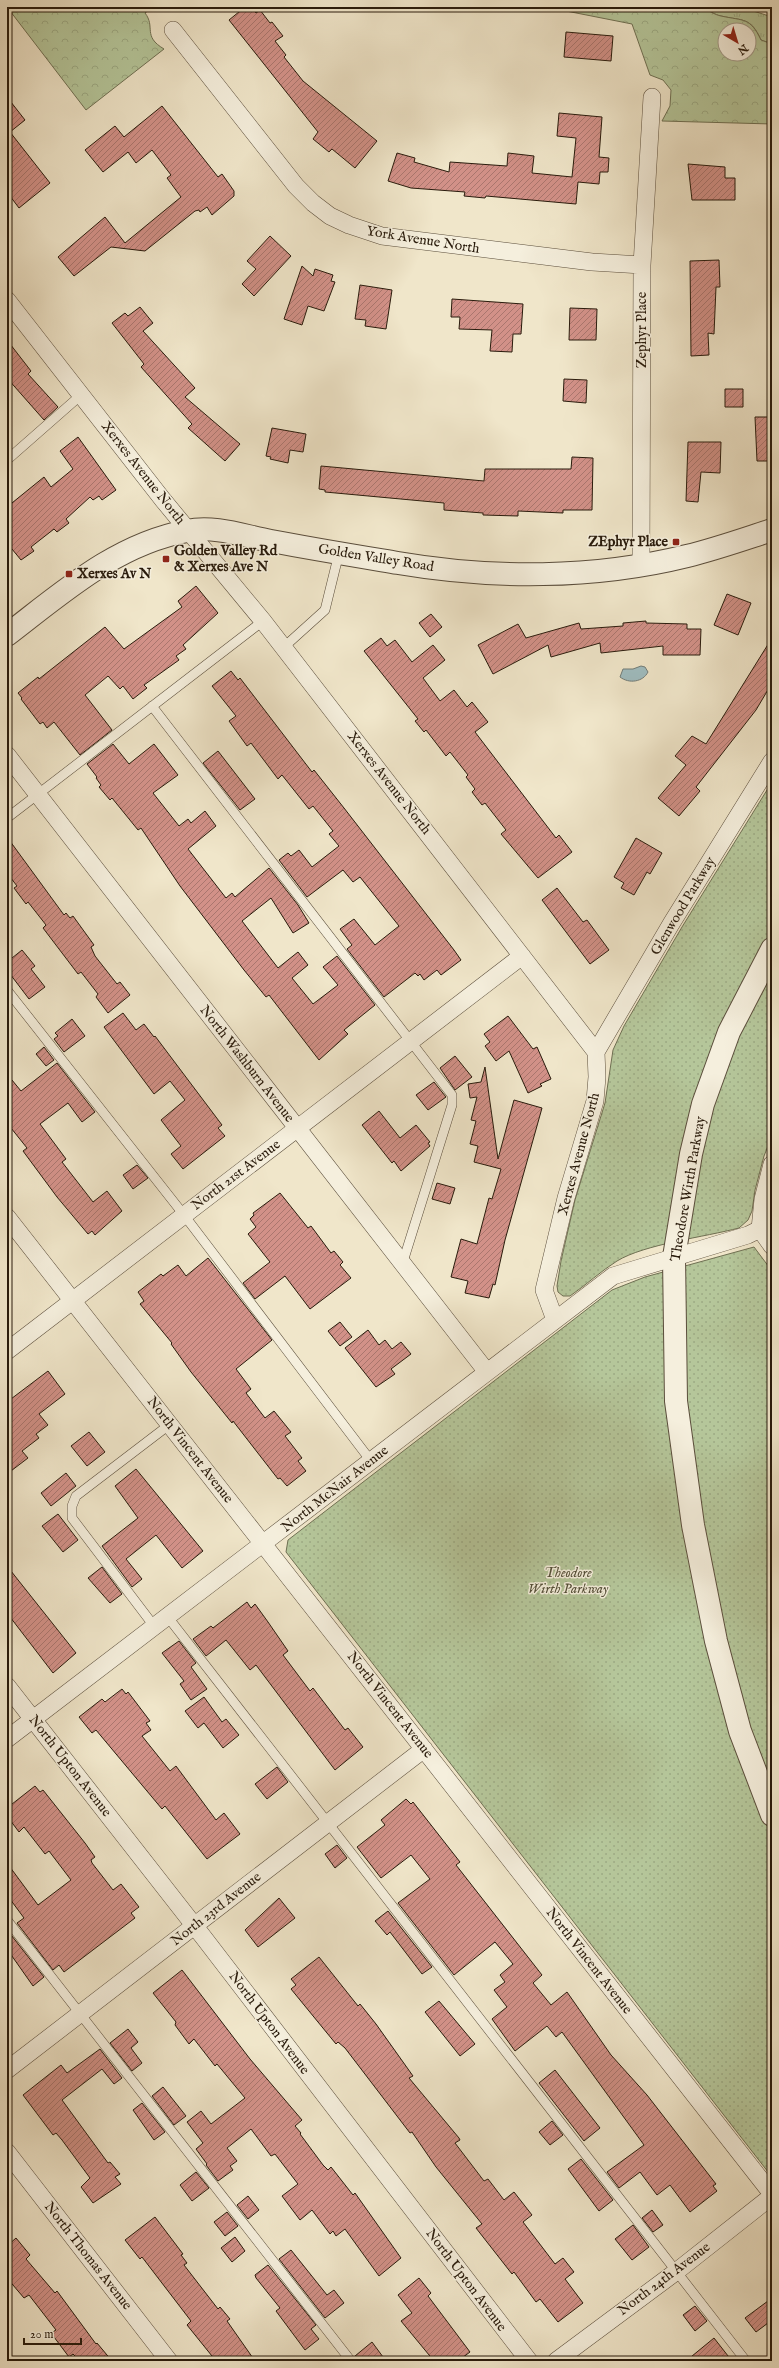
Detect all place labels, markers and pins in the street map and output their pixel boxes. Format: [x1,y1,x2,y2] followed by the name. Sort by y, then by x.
[588,533,669,551] place label: ZEphyr Place
[671,537,681,547] marker: ZEphyr Place
[174,542,278,576] place label: Golden Valley Rd & Xerxes Ave N
[161,554,171,564] marker: Golden Valley Rd & Xerxes Ave N
[76,565,151,583] place label: Xerxes Av N
[64,569,74,579] marker: Xerxes Av N

